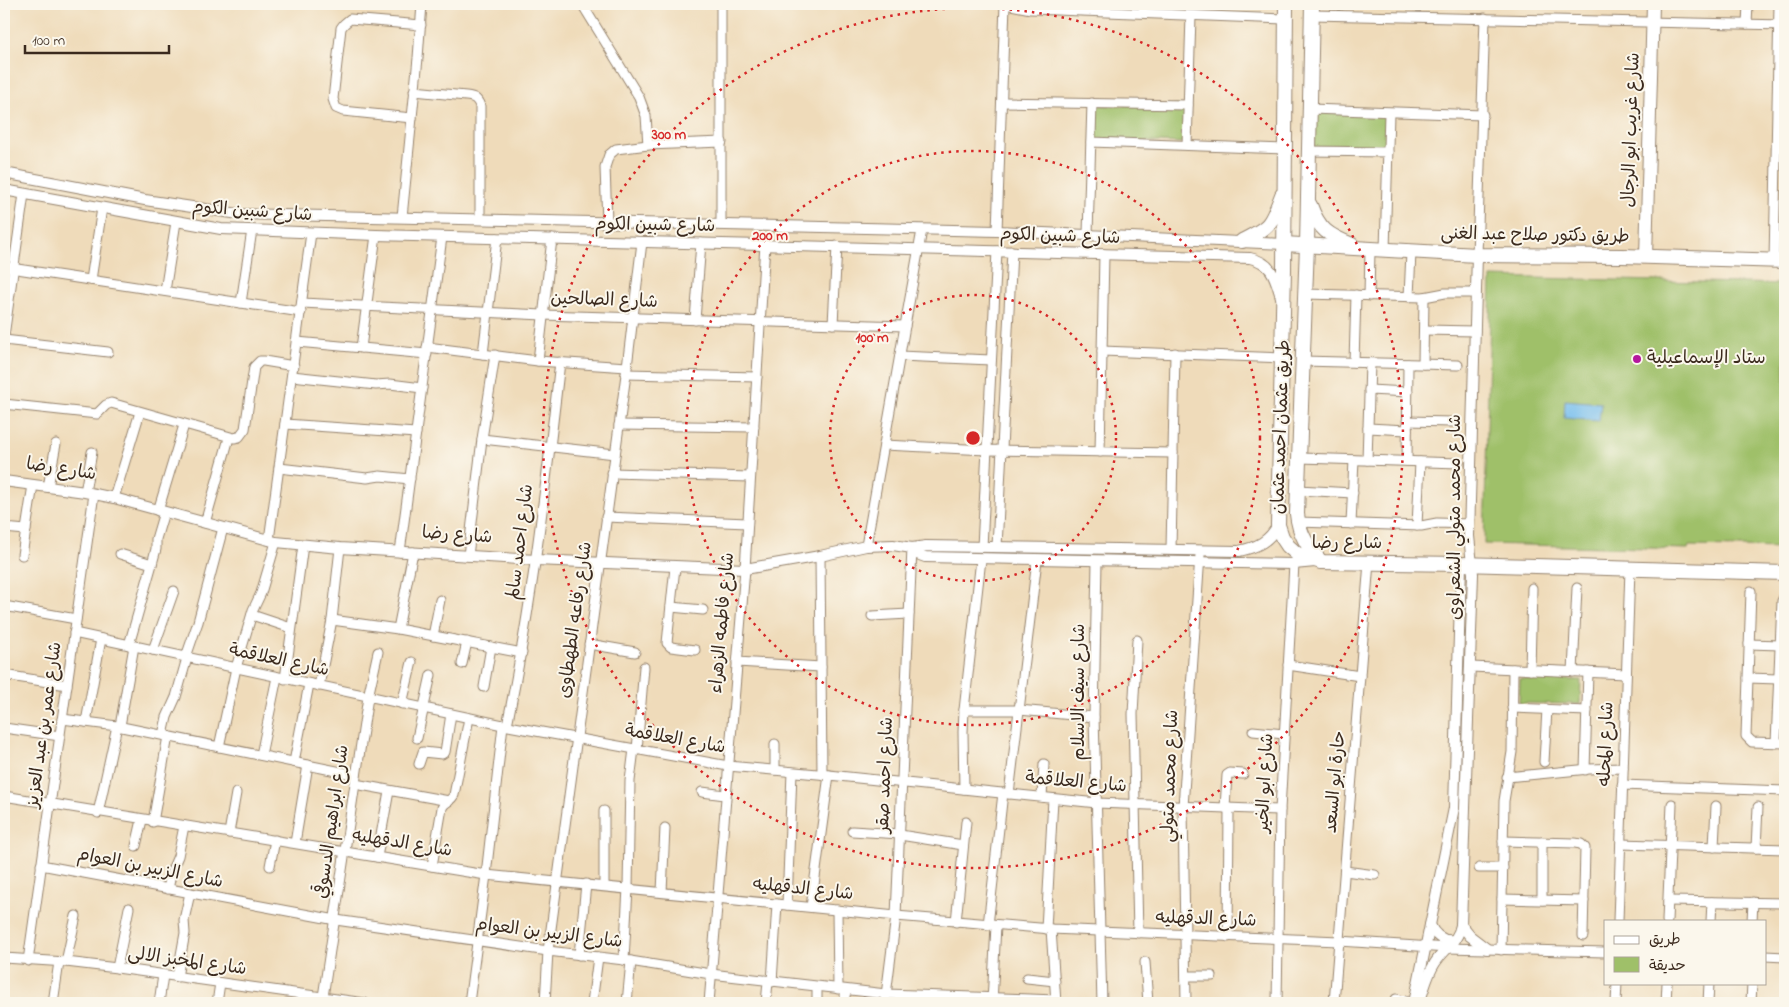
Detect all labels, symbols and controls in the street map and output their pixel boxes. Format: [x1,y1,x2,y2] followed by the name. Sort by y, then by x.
[25,22,169,54] scale bar
[32,30,65,52] text: 100 m
[1616,52,1648,208] street label: شارع غريب ابو الرجال
[651,124,687,146] text: 300 m
[191,195,313,229] street label: شارع شبين الكوم
[594,212,716,240] street label: شارع شبين الكوم
[1440,221,1630,251] street label: طريق دكتور صلاح عبد الغنى
[999,222,1121,252] street label: شارع شبين الكوم
[751,225,788,247] text: 200 m
[550,286,658,316] street label: شارع الصالحين
[855,327,889,349] text: 100 m
[1266,339,1298,515] street label: طريق عثمان احمد عثمان
[1647,346,1766,372] place label: ستاد الإسماعيلية
[1631,353,1643,365] marker: ستاد الإسماعيلية
[1443,414,1470,620] street label: شارع محمد متولي الشعراوى
[964,429,982,447] centre of rings
[24,452,98,488] street label: شارع رضا
[501,482,541,602] street label: شارع احمد سالم
[421,521,493,551] street label: شارع رضا
[1312,531,1382,557] street label: شارع رضا
[552,540,600,700] street label: شارع رفاعه الطهطاوى
[704,551,742,695] street label: شارع فاطمه الزهراء
[1067,624,1093,760] street label: شارع سيف الاسلام
[226,638,332,684] street label: شارع العلاقمة
[20,640,70,812] street label: شارع عمر بن عبد العزيز
[1593,701,1621,787] street label: شارع المحله
[1156,709,1187,843] street label: شارع محمد متولي
[871,716,901,836] street label: شارع احمد صقر
[623,718,727,762] street label: شارع العلاقمة
[1319,730,1353,834] street label: حارة ابو السعد
[1250,733,1282,835] street label: شارع ابو الخير
[308,743,357,901] street label: شارع ابراهيم الدسوقي
[1024,766,1128,800] street label: شارع العلاقمة
[350,823,454,865] street label: شارع الدقهليه
[75,842,225,896] street label: شارع الزبير بن العوام
[751,872,855,908] street label: شارع الدقهليه
[1155,905,1257,935] street label: شارع الدقهليه
[474,912,624,956] street label: شارع الزبير بن العوام
[1604,920,1766,984] legend
[1649,929,1681,951] text: طريق
[126,941,248,983] street label: شارع المخبز الالى
[1649,955,1686,977] text: حديقة

